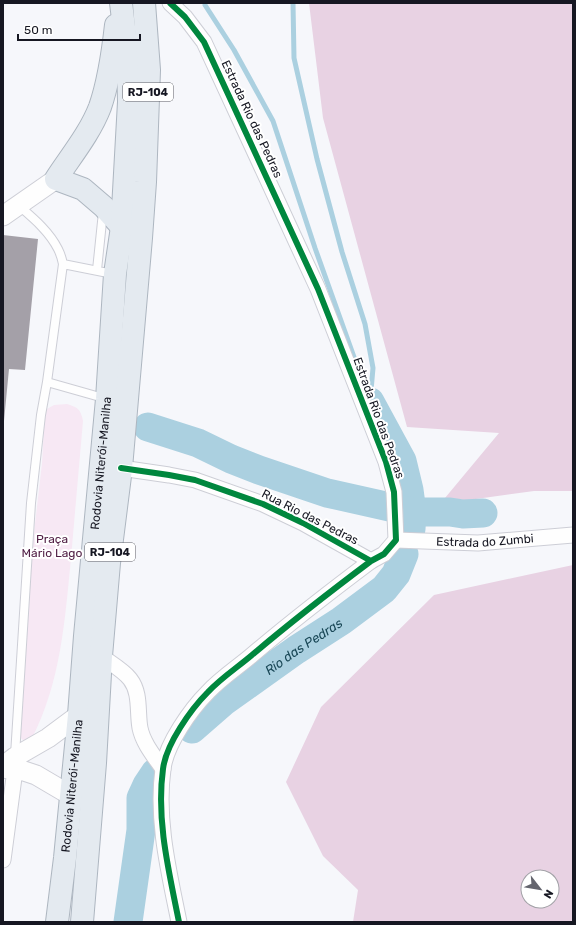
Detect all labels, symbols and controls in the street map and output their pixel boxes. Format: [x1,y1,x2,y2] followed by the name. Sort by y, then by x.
[18,16,140,42] scale bar
[24,23,52,37] text: 50 m
[219,58,285,180] street label: Estrada Rio das Pedras
[123,83,173,101] road number: RJ-104
[351,355,407,481] street label: Estrada Rio das Pedras
[88,396,114,530] street label: Rodovia Niterói-Manilha
[259,487,361,547] street label: Rua Rio das Pedras
[436,531,534,550] street label: Estrada do Zumbi
[22,532,83,560] park label: Praça Mário Lago
[85,543,135,561] road number: RJ-104
[262,615,345,677] water label: Rio das Pedras
[59,719,86,853] street label: Rodovia Niterói-Manilha
[520,869,560,909] north arrow
[540,887,556,901] text: N

